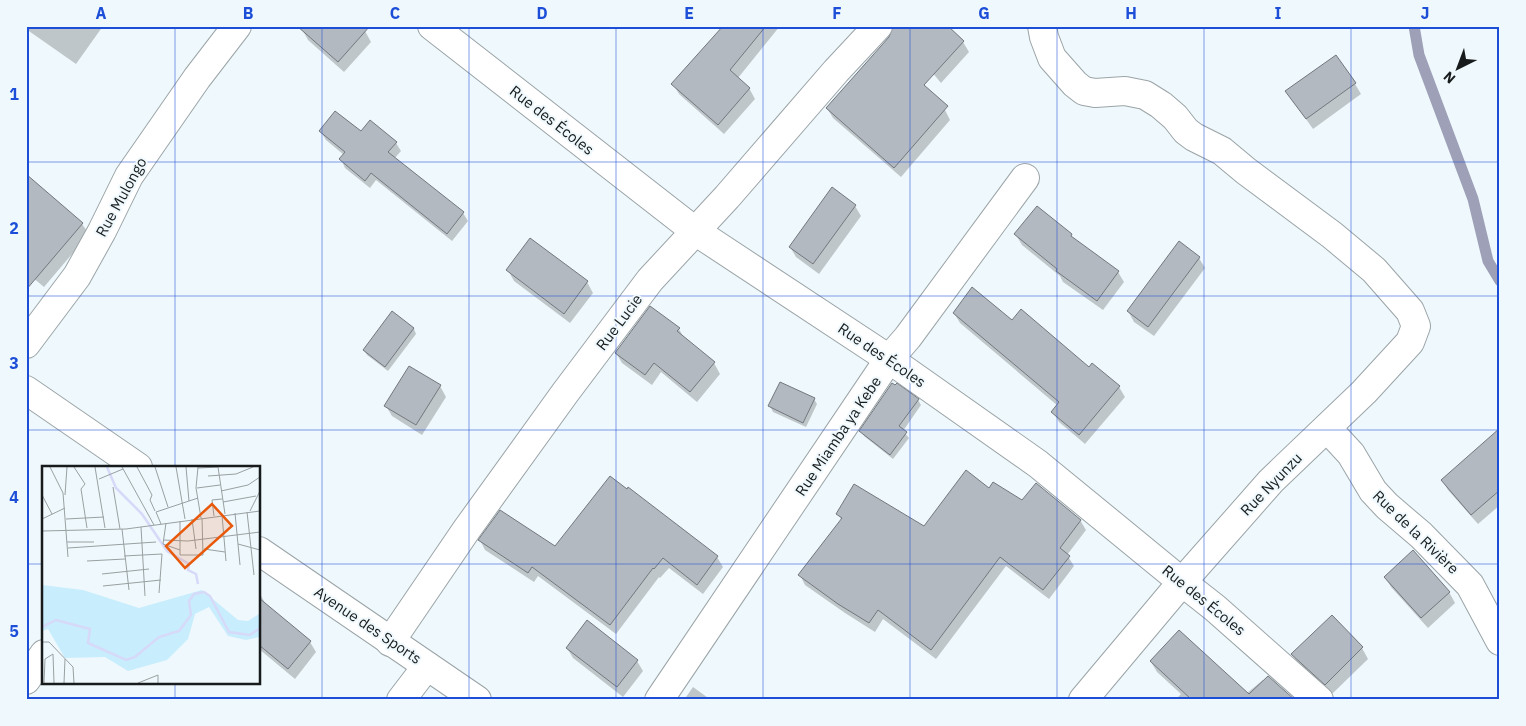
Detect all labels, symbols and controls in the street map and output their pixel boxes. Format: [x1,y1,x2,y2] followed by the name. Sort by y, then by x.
[96,3,107,23] text: A
[243,3,254,23] text: B
[390,3,400,23] text: C
[536,3,548,23] text: D
[684,3,694,23] text: E
[832,3,842,23] text: F
[978,3,990,23] text: G
[1125,3,1137,23] text: H
[1275,3,1282,23] text: I
[1421,3,1429,23] text: J
[1434,42,1484,92] north arrow
[1440,68,1459,88] text: N
[506,81,598,159] street label: Rue des Écoles
[9,84,19,104] text: 1
[91,154,151,240] street label: Rue Mulongo
[9,218,19,238] text: 2
[592,290,646,354] street label: Rue Lucie
[835,319,929,391] street label: Rue des Écoles
[9,353,19,373] text: 3
[791,373,885,499] street label: Rue Miamba ya Kebe
[1236,448,1306,520] street label: Rue Nyunzu
[42,466,260,684] inset map
[1369,486,1463,578] street label: Rue de la Rivière
[9,487,19,507] text: 4
[1158,561,1250,639] street label: Rue des Écoles
[311,582,425,668] street label: Avenue des Sports
[9,621,19,641] text: 5

